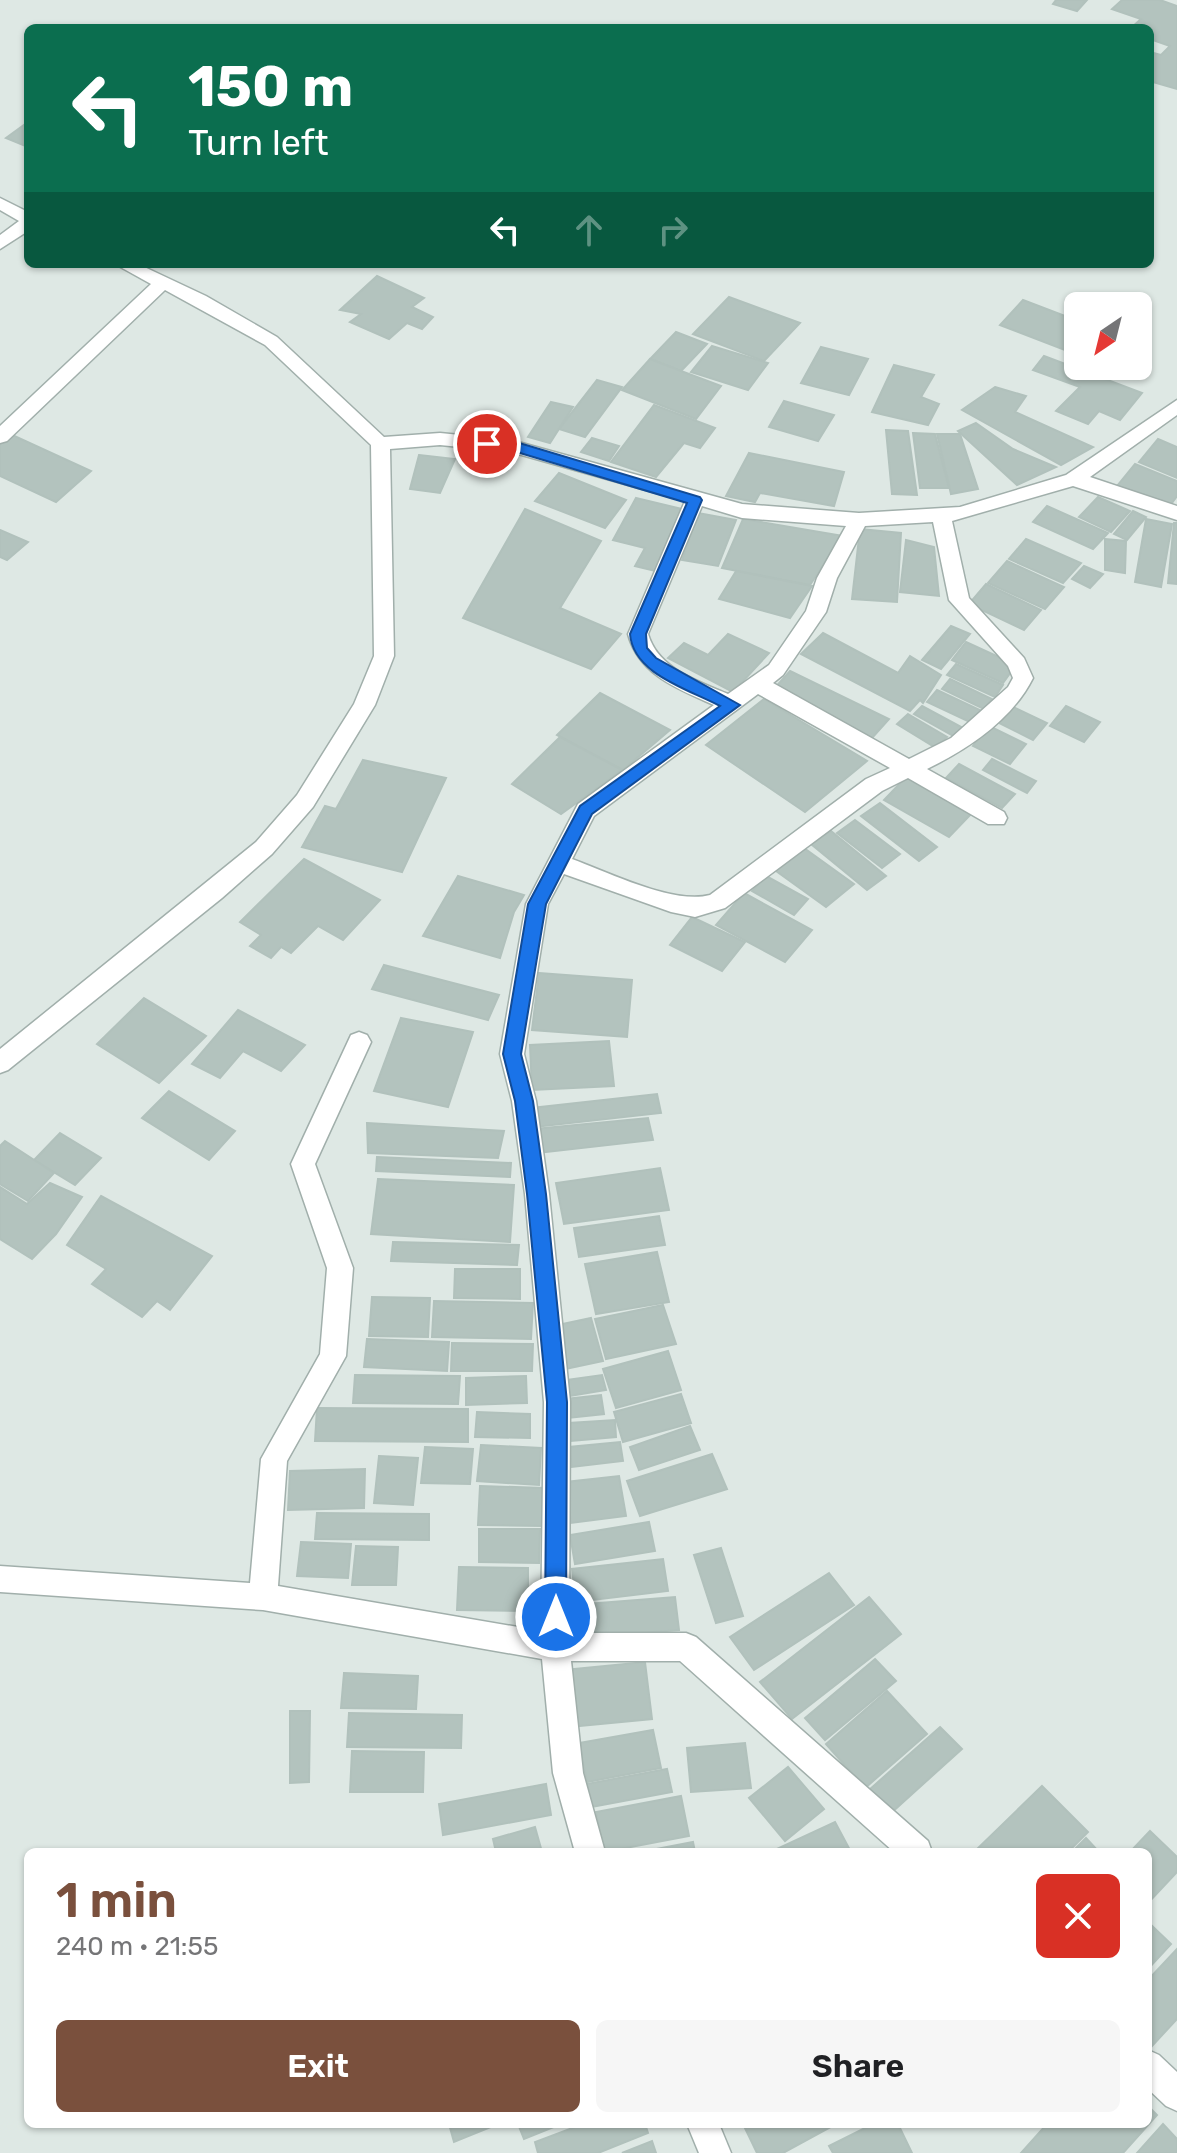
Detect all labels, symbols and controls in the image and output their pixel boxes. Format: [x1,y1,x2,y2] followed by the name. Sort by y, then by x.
[188,54,353,120] text: 150 m
[56,56,160,160] icon: left
[188,121,329,164] text: Turn left
[483,208,527,252] icon: left
[567,208,611,252] icon: ahead
[651,208,695,252] icon: right
[1064,292,1152,380] north arrow
[1064,292,1152,380] map controls
[453,410,521,478] pin
[465,422,509,466] icon: arrive
[514,1575,598,1659] position arrow
[56,1872,177,1929] text: 1 min
[1036,1874,1120,1958] button: close
[56,1931,218,1962] text: 240 m · 21:55
[56,2020,580,2112] button: Exit
[596,2020,1120,2112] button: Share

